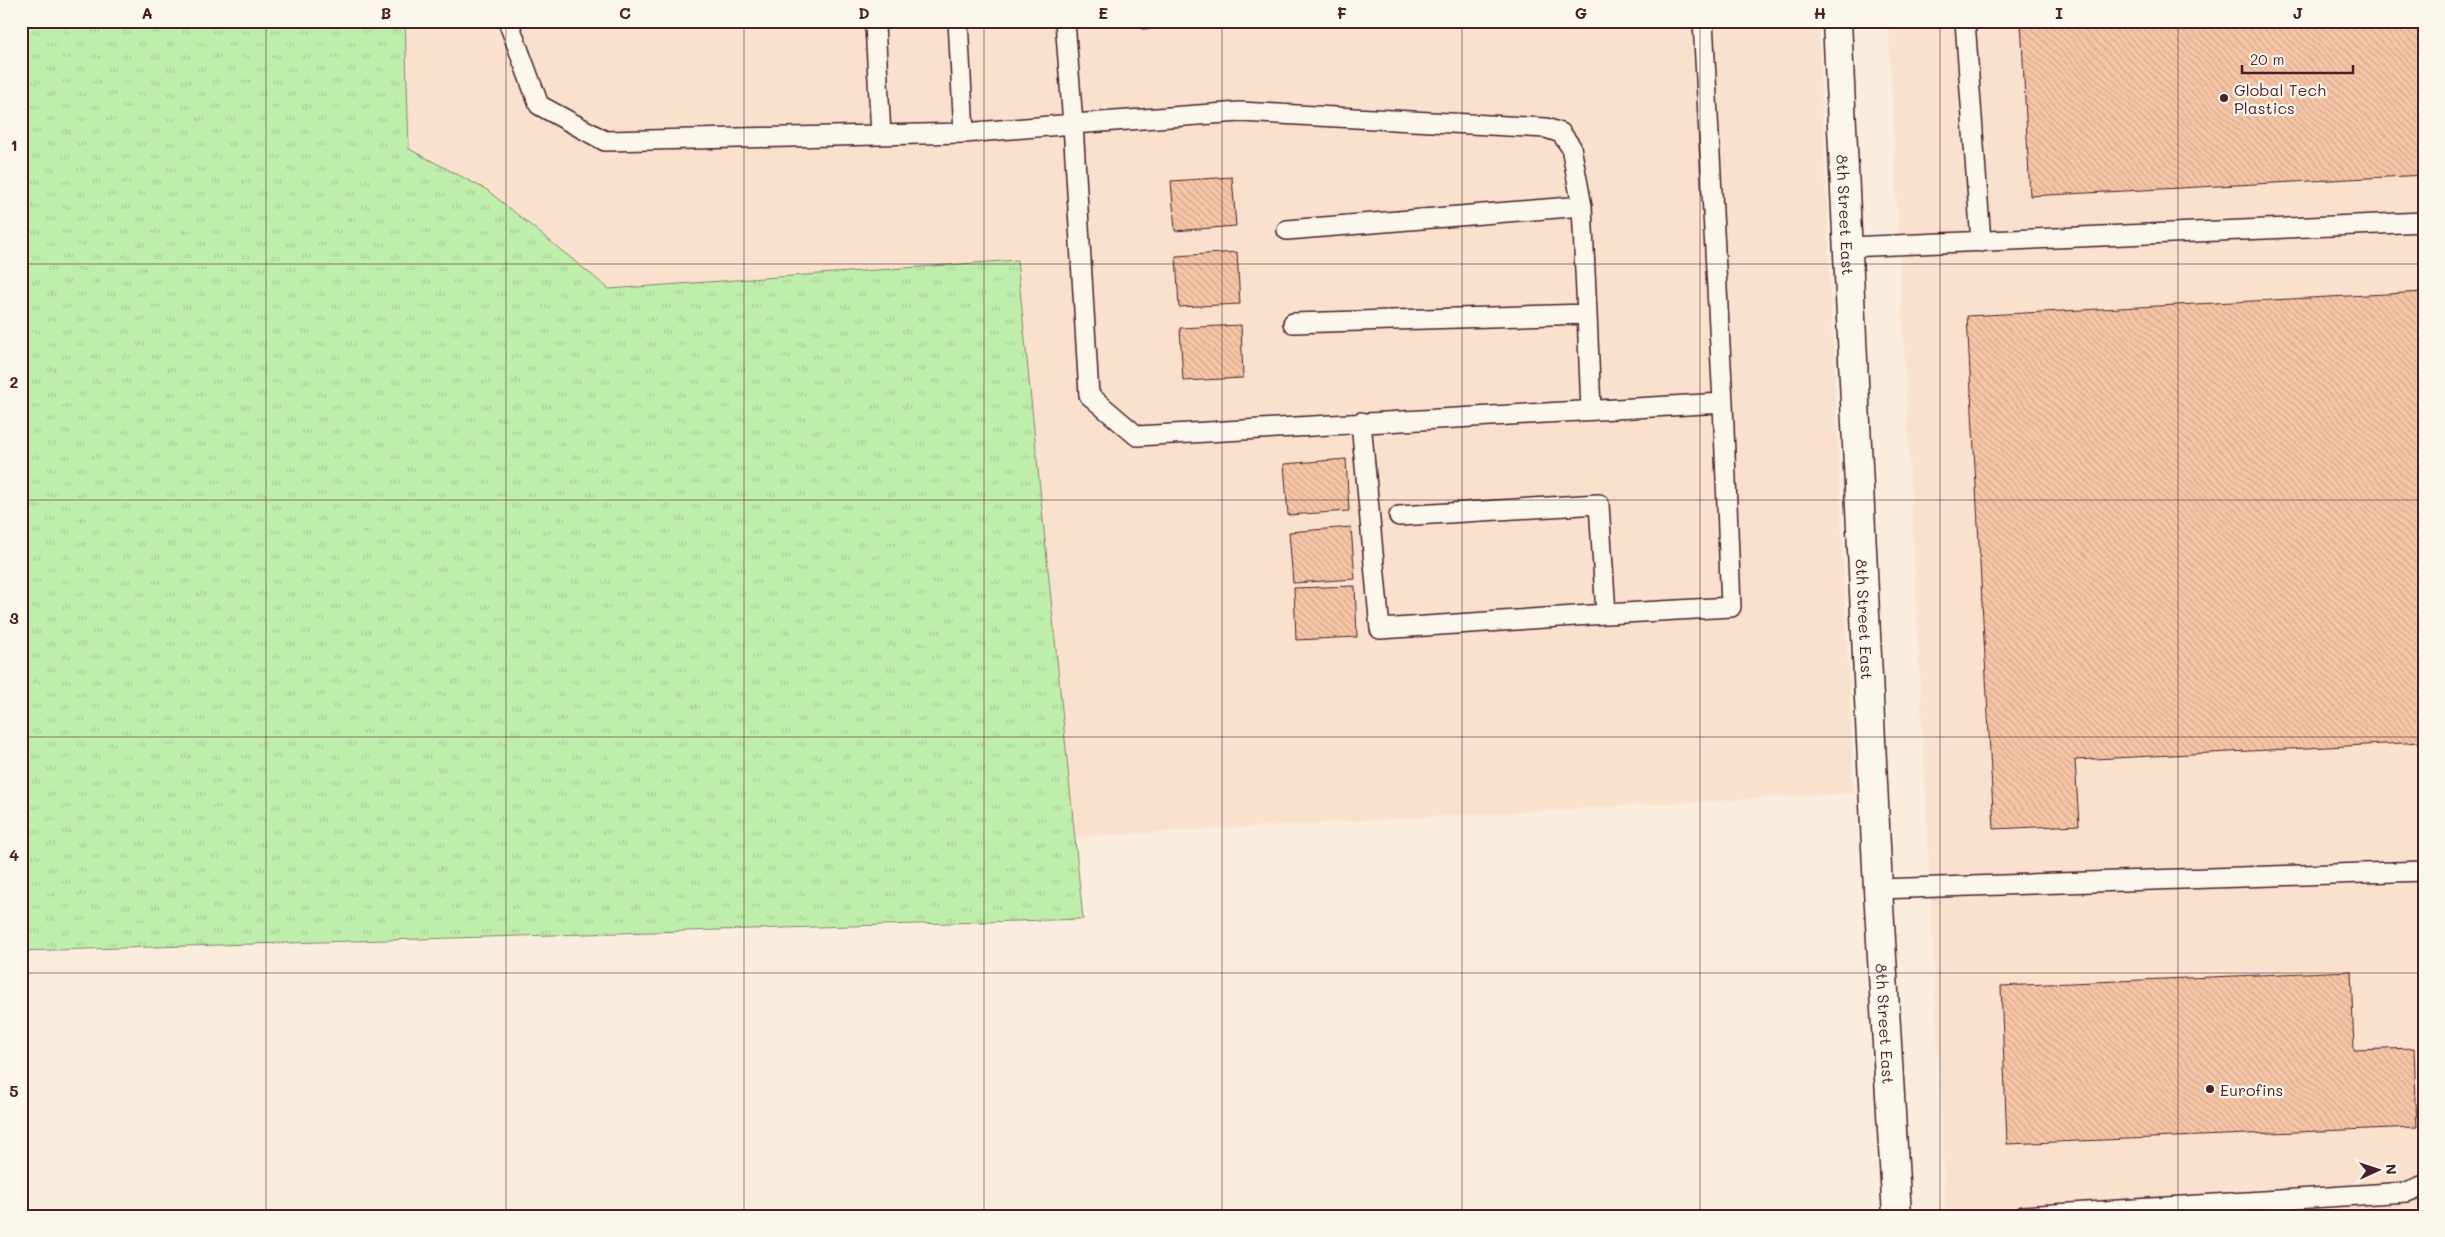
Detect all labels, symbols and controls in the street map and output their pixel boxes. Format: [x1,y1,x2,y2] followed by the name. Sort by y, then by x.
[141,2,153,23] text: A
[381,2,391,23] text: B
[619,2,631,23] text: C
[858,2,870,23] text: D
[1098,2,1108,23] text: E
[1337,2,1347,23] text: F
[1575,2,1587,23] text: G
[1814,2,1826,23] text: H
[2055,2,2063,23] text: I
[2293,2,2303,23] text: J
[2242,42,2354,74] scale bar
[2250,49,2284,69] text: 20 m
[2234,79,2326,118] place label: Global Tech Plastics
[2218,92,2230,104] marker: Global Tech Plastics
[10,134,18,155] text: 1
[1833,154,1859,276] street label: 8th Street East
[10,371,19,392] text: 2
[1852,558,1879,680] street label: 8th Street East
[9,607,19,628] text: 3
[9,844,19,865] text: 4
[1872,963,1900,1085] street label: 8th Street East
[2220,1079,2283,1100] place label: Eurofins
[9,1080,19,1101] text: 5
[2204,1083,2216,1095] marker: Eurofins
[2352,1144,2402,1194] north arrow
[2382,1163,2401,1175] text: N

